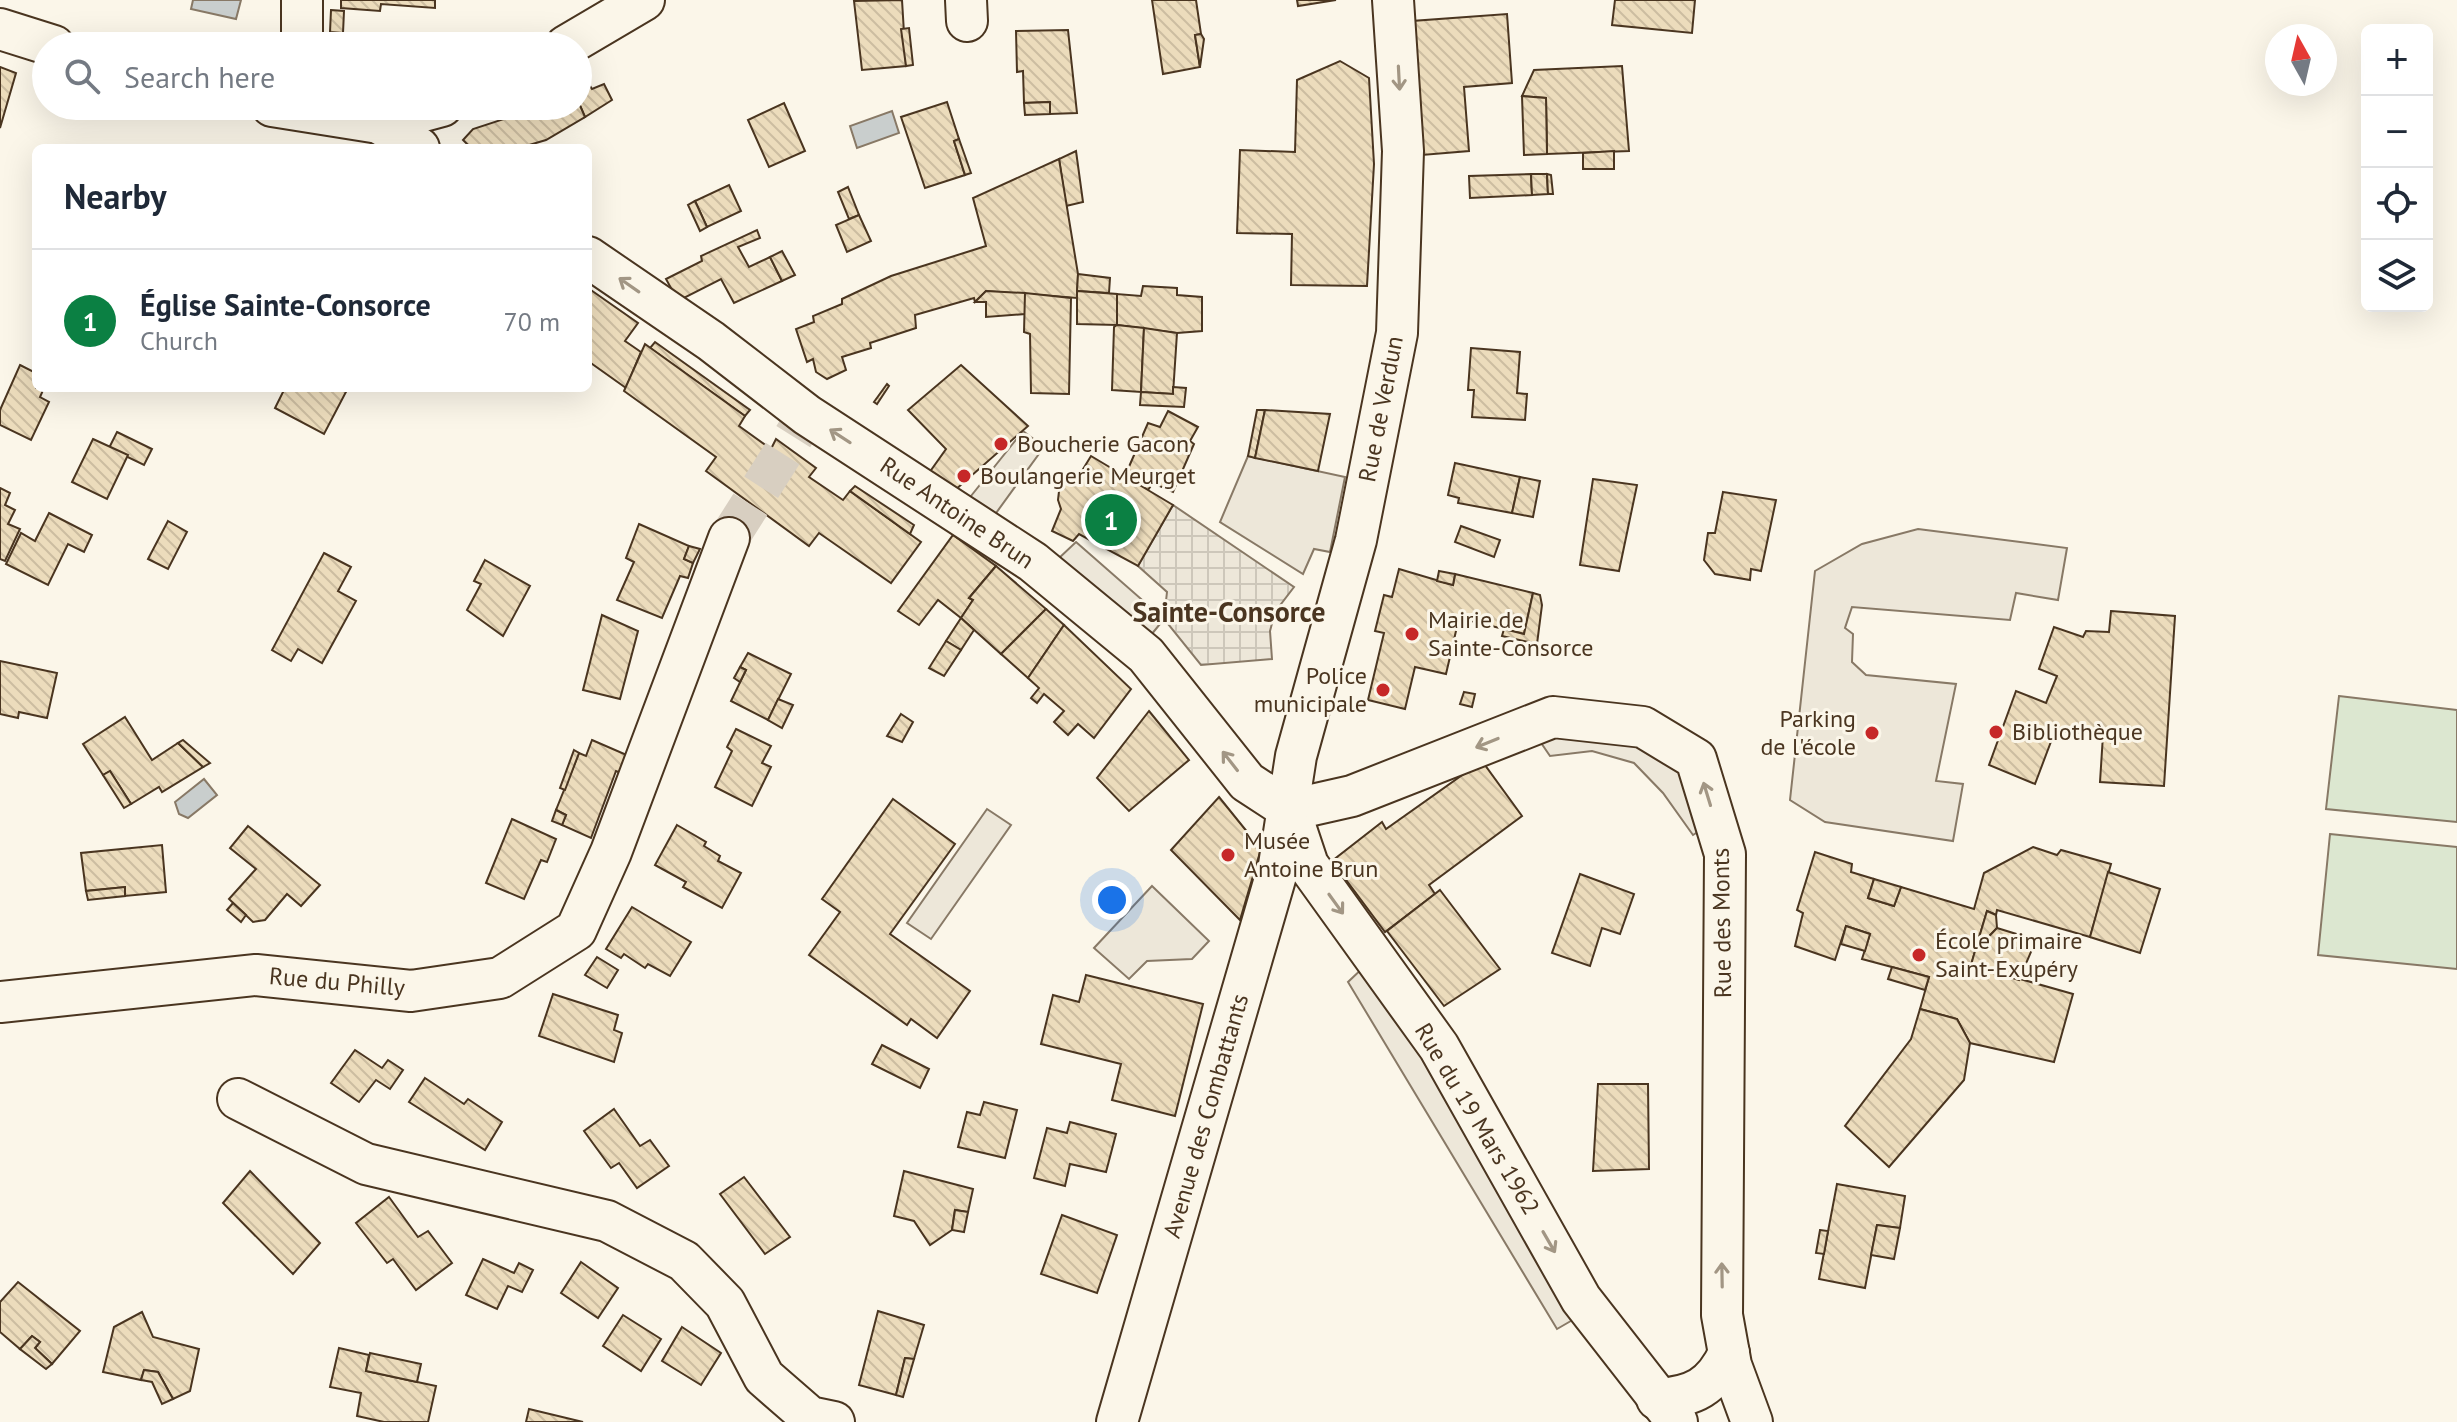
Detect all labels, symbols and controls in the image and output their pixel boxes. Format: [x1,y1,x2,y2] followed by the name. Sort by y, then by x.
[2265,24,2337,96] north arrow
[2361,24,2433,312] map controls
[2361,24,2433,96] button: +
[32,32,592,120] search box
[60,54,104,98] icon: search
[124,57,275,96] text: Search here
[1392,64,1407,91] one-way arrow
[2361,96,2433,168] button: −
[2361,168,2433,240] button: locate
[64,174,166,218] text: Nearby
[2361,240,2433,312] button: layers
[618,277,640,293] one-way arrow
[140,285,431,324] text: Église Sainte-Consorce
[83,305,97,338] text: 1
[504,305,560,338] text: 70 m
[140,324,218,357] text: Church
[1351,333,1410,484] street label: Rue de Verdun
[829,427,852,443] one-way arrow
[1017,428,1189,459] place label: Boucherie Gacon
[992,435,1010,453] marker: Boucherie Gacon
[874,450,1040,576] street label: Rue Antoine Brun
[980,460,1196,491] place label: Boulangerie Meurget
[955,467,973,485] marker: Boulangerie Meurget
[1085,490,1137,550] pin: 1
[1133,593,1325,630] district label: Sainte-Consorce
[1428,604,1593,663] place label: Mairie de Sainte-Consorce
[1403,625,1421,643] marker: Mairie de Sainte-Consorce
[1254,660,1367,719] place label: Police municipale
[1374,681,1392,699] marker: Police municipale
[1760,703,1856,762] place label: Parking de l'école
[2012,716,2143,747] place label: Bibliothèque
[1987,723,2005,741] marker: Bibliothèque
[1863,724,1881,742] marker: Parking de l'école
[1475,737,1500,752] one-way arrow
[1221,751,1239,772] one-way arrow
[1699,782,1713,807] one-way arrow
[1244,825,1378,884] place label: Musée Antoine Brun
[1219,846,1237,864] marker: Musée Antoine Brun
[1705,848,1738,998] street label: Rue des Monts
[1092,880,1132,920] your location
[1327,893,1344,914] one-way arrow
[1935,925,2082,984] place label: École primaire Saint-Exupéry
[1910,946,1928,964] marker: École primaire Saint-Exupéry
[268,960,406,1003] street label: Rue du Philly
[1156,990,1255,1242] street label: Avenue des Combattants
[1408,1017,1547,1220] street label: Rue du 19 Mars 1962
[1542,1229,1557,1253] one-way arrow
[1714,1262,1729,1289] one-way arrow

